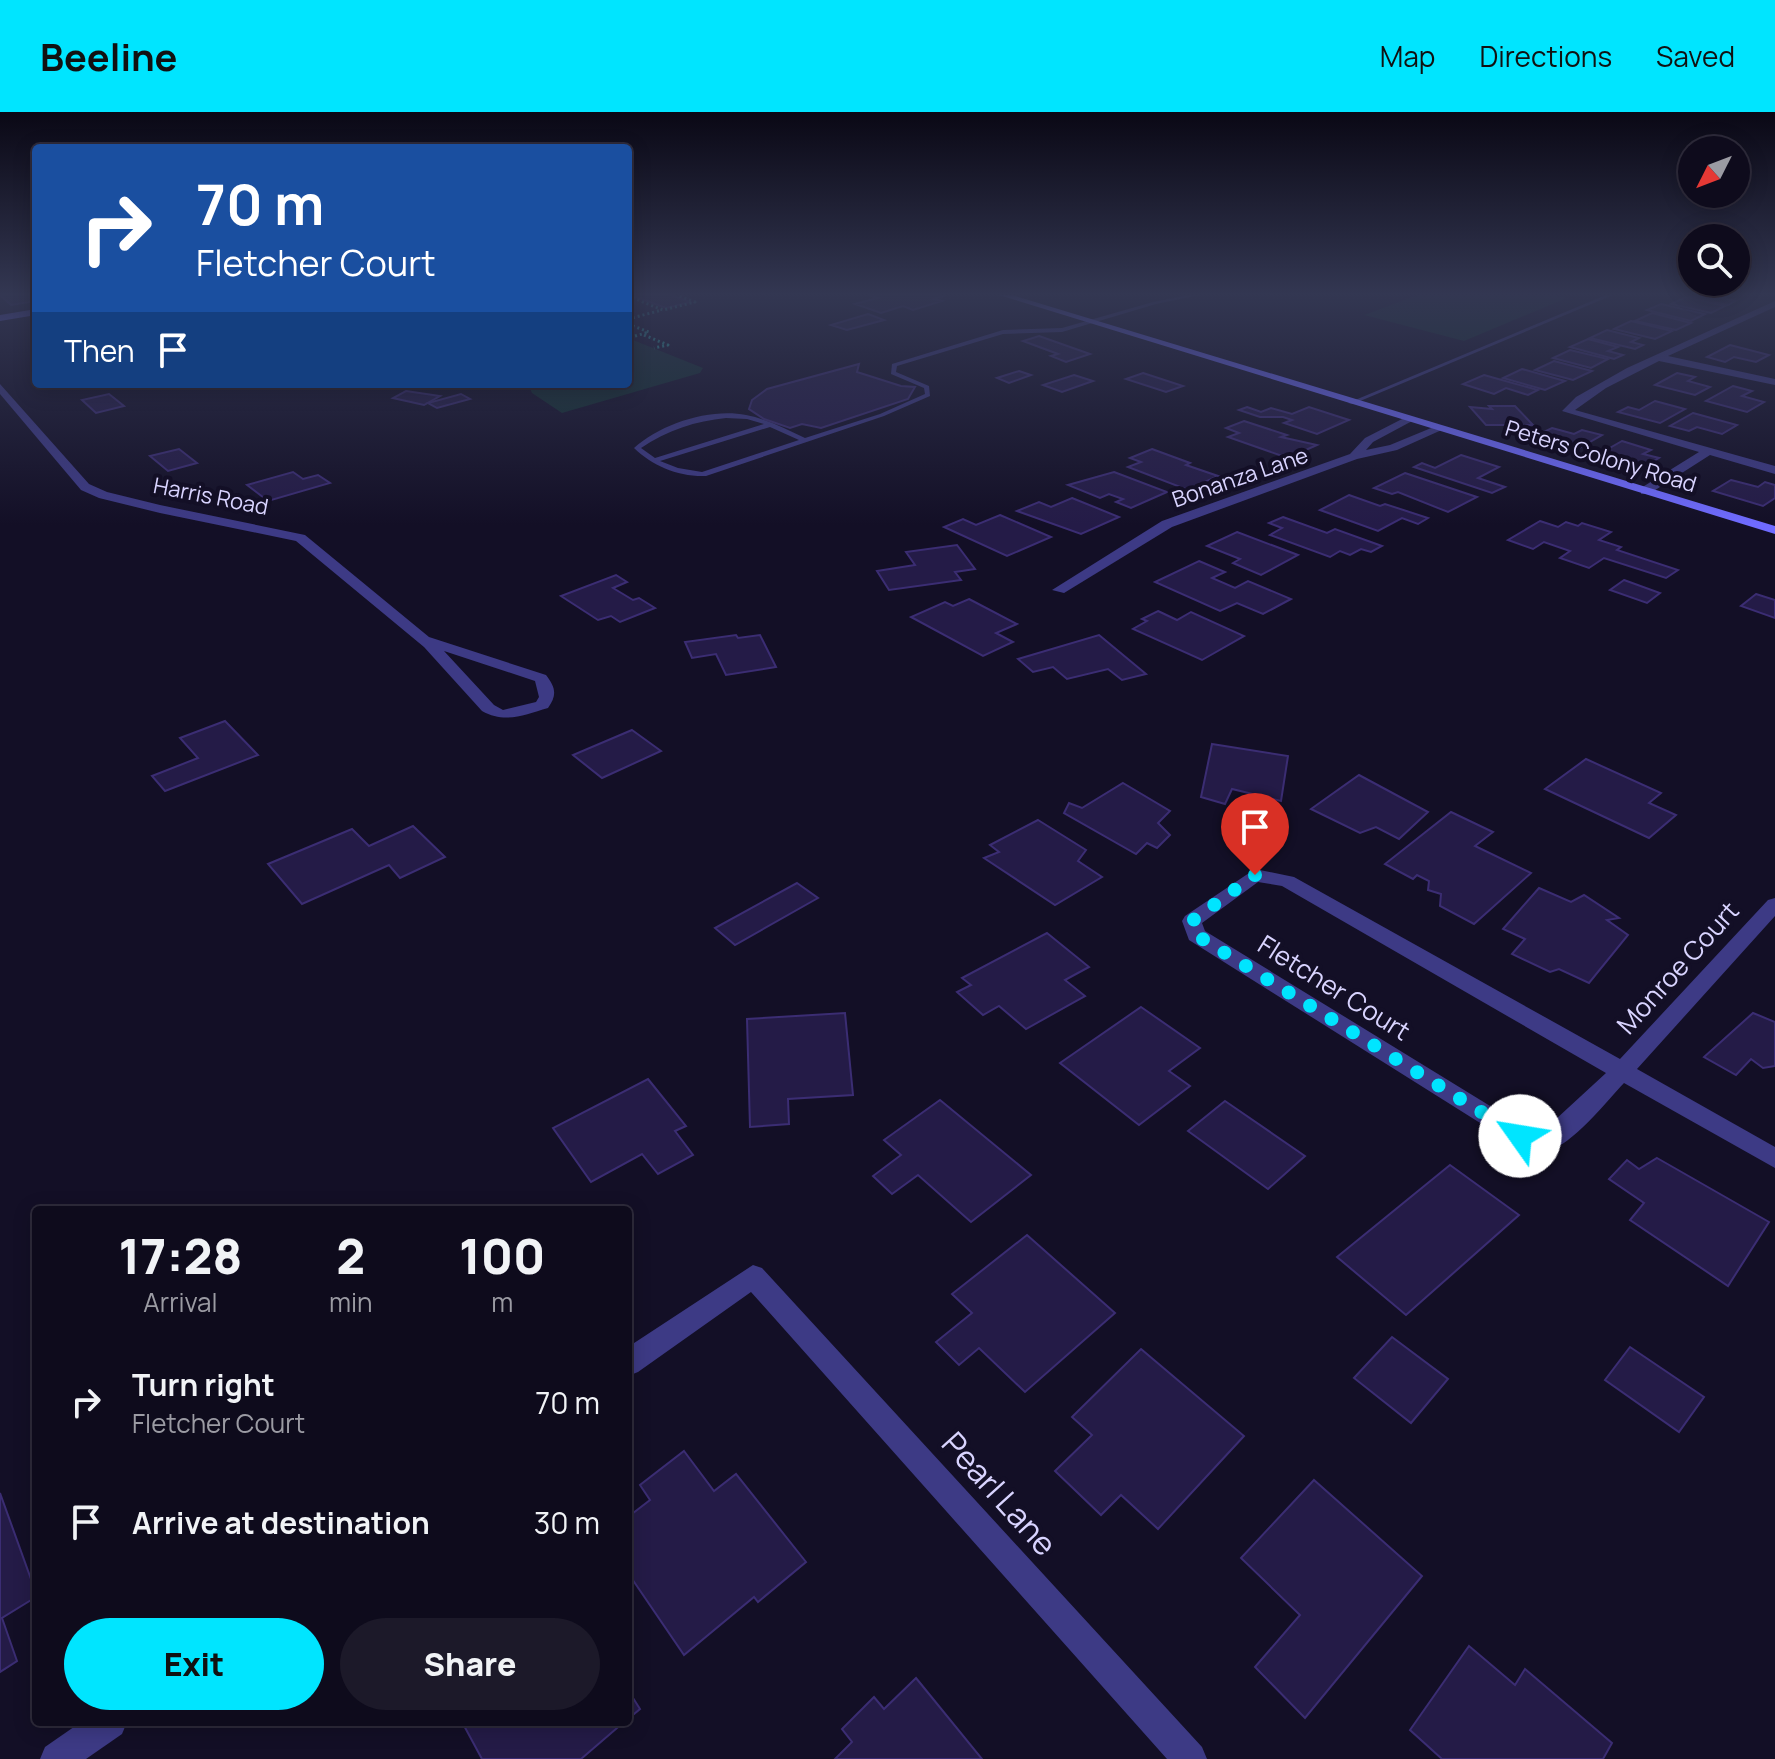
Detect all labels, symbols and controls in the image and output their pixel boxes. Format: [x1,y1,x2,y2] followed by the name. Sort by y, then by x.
[40,30,177,82] text: Beeline
[1380,37,1435,75] text: Map
[1479,37,1612,75] text: Directions
[1656,37,1735,75] text: Saved
[1678,136,1750,208] north arrow
[1678,136,1750,296] map controls
[196,165,324,242] text: 70 m
[64,176,168,280] icon: right
[1678,224,1750,296] button: search
[196,238,436,287] text: Fletcher Court
[151,328,195,372] icon: arrive
[64,330,135,371] text: Then
[1502,413,1700,499] street label: Peters Colony Road
[1168,440,1312,514] street label: Bonanza Lane
[151,470,271,522] street label: Harris Road
[1221,793,1289,875] pin
[1233,805,1277,849] icon: arrive
[1608,893,1746,1041] street label: Monroe Court
[1252,926,1417,1048] street label: Fletcher Court
[1478,1094,1562,1178] position arrow
[118,1223,242,1288] text: 17:28
[336,1223,365,1288] text: 2
[459,1223,545,1288] text: 100
[143,1284,218,1320] text: Arrival
[329,1284,372,1320] text: min
[491,1284,513,1320] text: m
[132,1364,275,1405] text: Turn right
[64,1380,108,1424] icon: right
[535,1382,600,1423] text: 70 m
[132,1405,305,1441] text: Fletcher Court
[932,1422,1067,1565] street label: Pearl Lane
[64,1500,108,1544] icon: arrive
[132,1502,430,1543] text: Arrive at destination
[534,1502,600,1543] text: 30 m
[64,1618,324,1710] button: Exit
[340,1618,600,1710] button: Share

